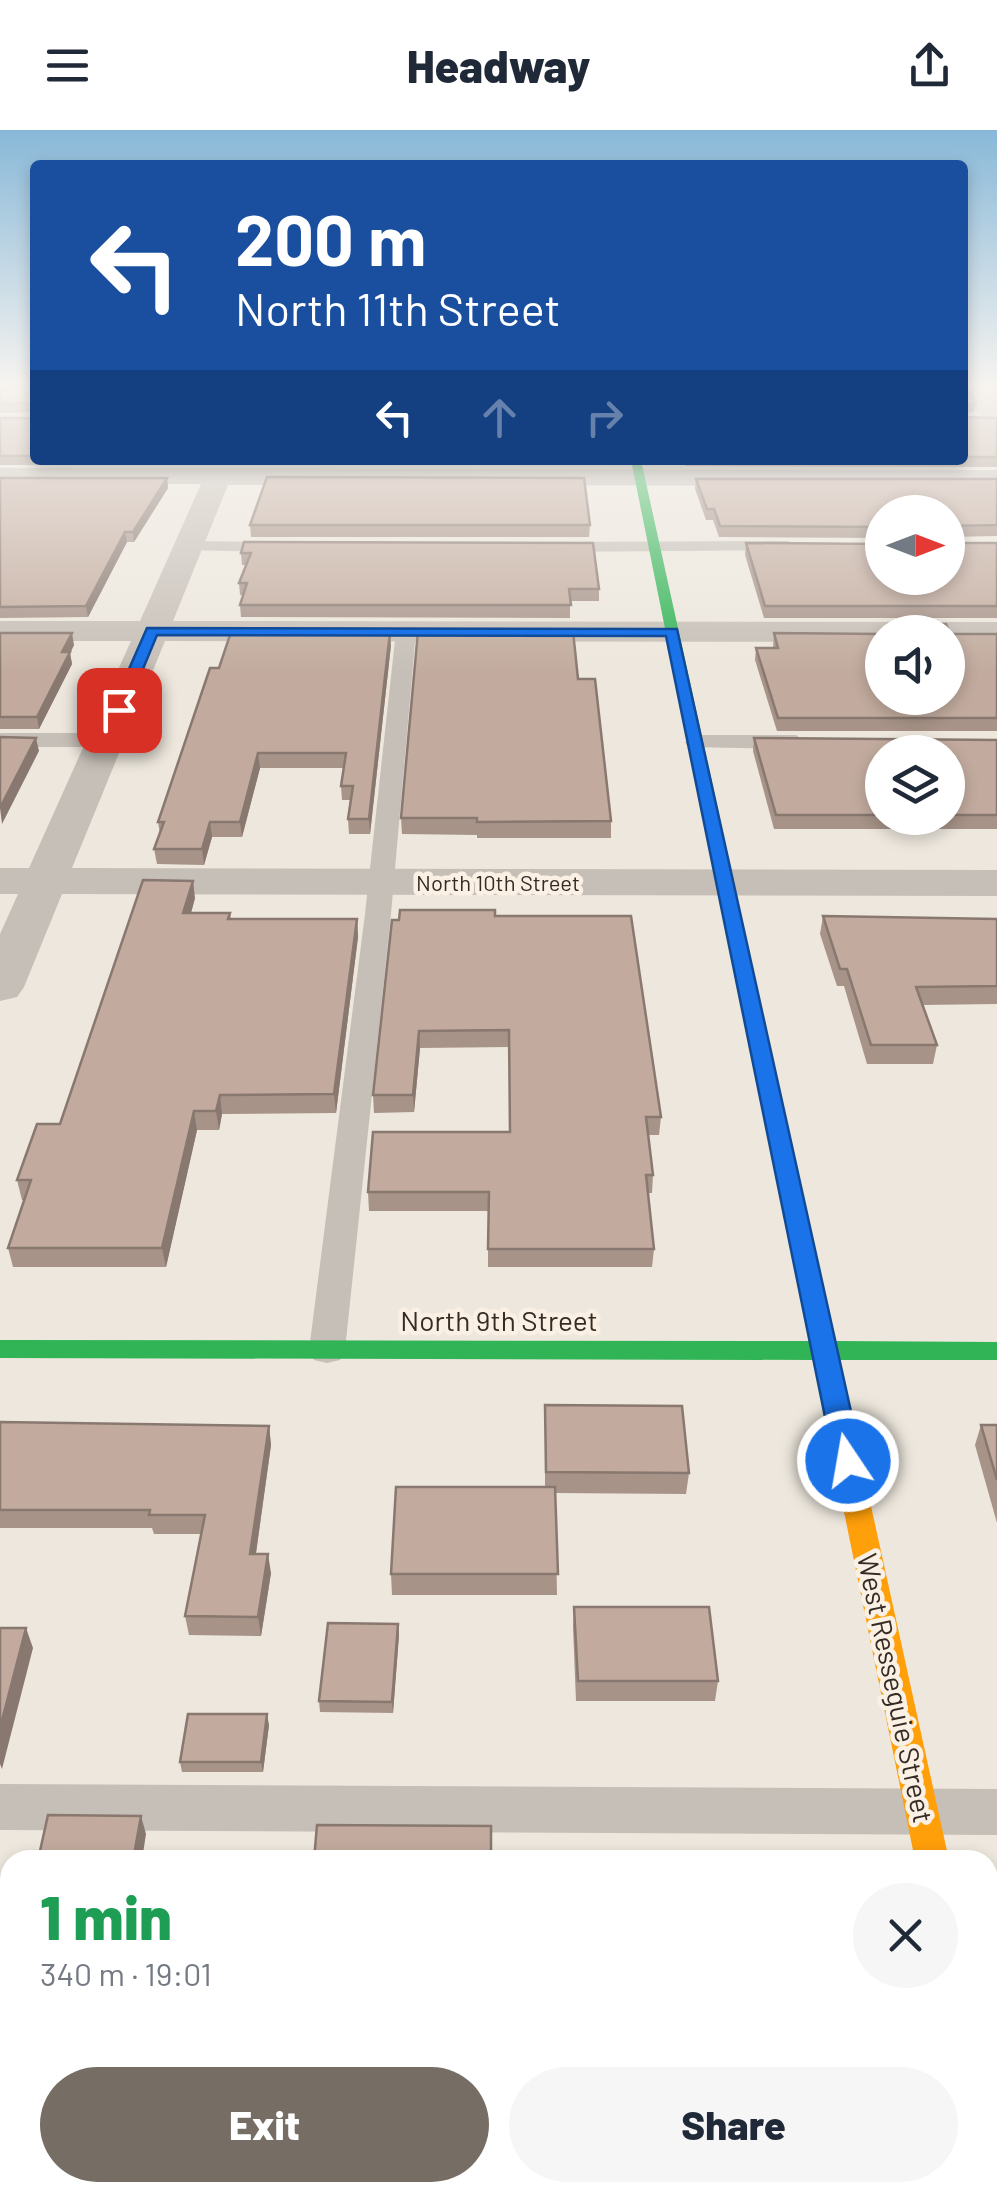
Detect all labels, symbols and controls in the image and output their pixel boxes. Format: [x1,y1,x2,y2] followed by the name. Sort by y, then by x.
[40,38,95,93] icon: menu
[407,38,590,92] text: Headway
[902,38,957,93] icon: share
[235,196,426,280] text: 200 m
[70,200,200,330] icon: left
[235,281,561,335] text: North 11th Street
[367,390,422,445] icon: left
[472,390,527,445] icon: ahead
[577,390,632,445] icon: right
[865,495,965,595] north arrow
[865,495,965,835] map controls
[865,615,965,715] button: sound
[77,668,162,753] pin
[92,683,147,738] icon: arrive
[865,735,965,835] button: layers
[416,869,580,895] street label: North 10th Street
[400,1303,598,1337] street label: North 9th Street
[796,1409,900,1513] position arrow
[851,1550,941,1826] street label: West Resseguie Street
[40,1880,172,1952] text: 1 min
[853,1883,958,1988] button: close
[40,1954,212,1992] text: 340 m · 19:01
[40,2067,489,2182] button: Exit
[509,2067,958,2182] button: Share

